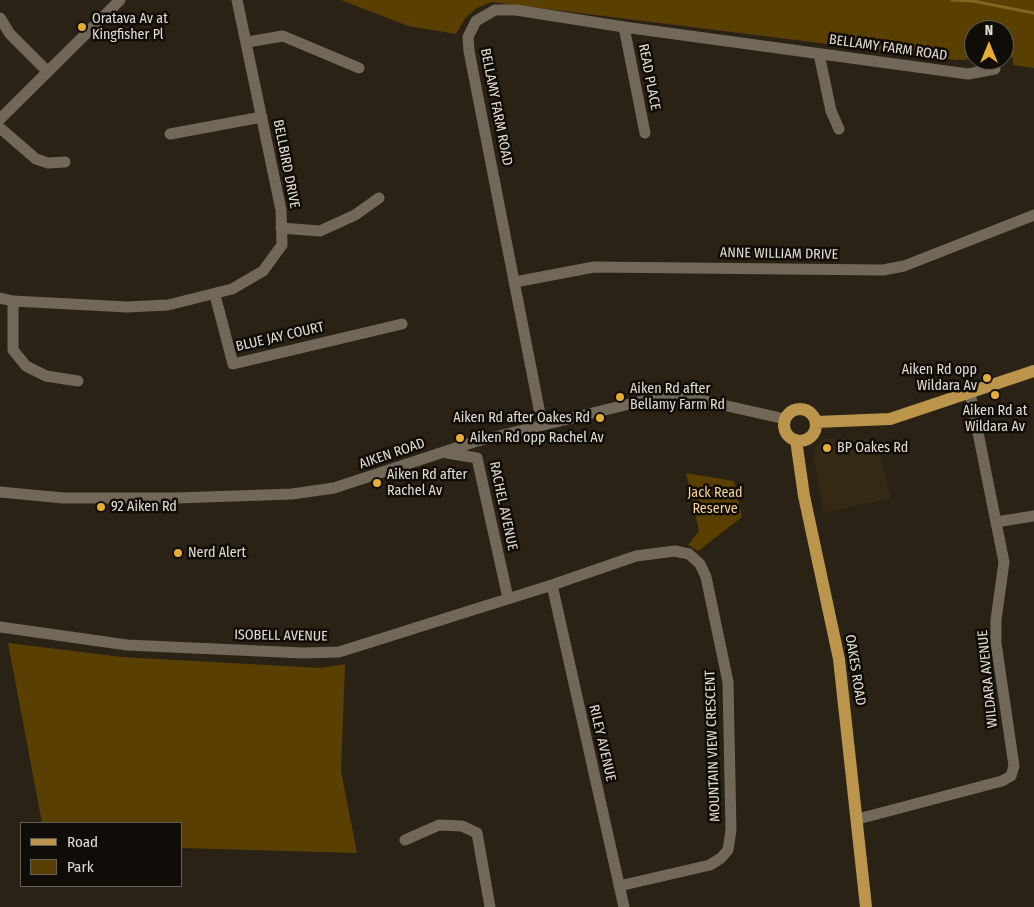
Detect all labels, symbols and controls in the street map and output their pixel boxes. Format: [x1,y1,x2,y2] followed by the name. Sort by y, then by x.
[92,11,168,44] place label: Oratava Av at Kingfisher Pl
[964,20,1014,70] north arrow
[76,21,88,33] marker: Oratava Av at Kingfisher Pl
[985,22,993,39] text: N
[828,31,948,65] street label: BELLAMY FARM ROAD
[634,42,664,112] street label: READ PLACE
[476,47,516,167] street label: BELLAMY FARM ROAD
[269,118,303,210] street label: BELLBIRD DRIVE
[720,245,838,263] street label: ANNE WILLIAM DRIVE
[234,319,326,355] street label: BLUE JAY COURT
[902,362,977,394] place label: Aiken Rd opp Wildara Av
[981,372,993,384] marker: Aiken Rd opp Wildara Av
[630,381,725,414] place label: Aiken Rd after Bellamy Farm Rd
[989,389,1001,401] marker: Aiken Rd at Wildara Av
[614,391,626,403] marker: Aiken Rd after Bellamy Farm Rd
[963,403,1027,436] place label: Aiken Rd at Wildara Av
[453,410,590,426] place label: Aiken Rd after Oakes Rd
[594,412,606,424] marker: Aiken Rd after Oakes Rd
[470,430,604,446] place label: Aiken Rd opp Rachel Av
[454,432,466,444] marker: Aiken Rd opp Rachel Av
[357,435,427,473] street label: AIKEN ROAD
[837,440,908,456] place label: BP Oakes Rd
[821,442,833,454] marker: BP Oakes Rd
[485,460,521,552] street label: RACHEL AVENUE
[387,467,467,500] place label: Aiken Rd after Rachel Av
[371,477,383,489] marker: Aiken Rd after Rachel Av
[687,485,743,518] park label: Jack Read Reserve
[111,499,177,515] place label: 92 Aiken Rd
[95,501,107,513] marker: 92 Aiken Rd
[188,545,246,561] place label: Nerd Alert
[172,547,184,559] marker: Nerd Alert
[234,627,328,645] street label: ISOBELL AVENUE
[975,629,1001,729] street label: WILDARA AVENUE
[841,633,869,707] street label: OAKES ROAD
[702,670,724,822] street label: MOUNTAIN VIEW CRESCENT
[585,703,619,783] street label: RILEY AVENUE
[20,822,182,887] legend
[67,833,98,851] text: Road
[67,858,94,876] text: Park

